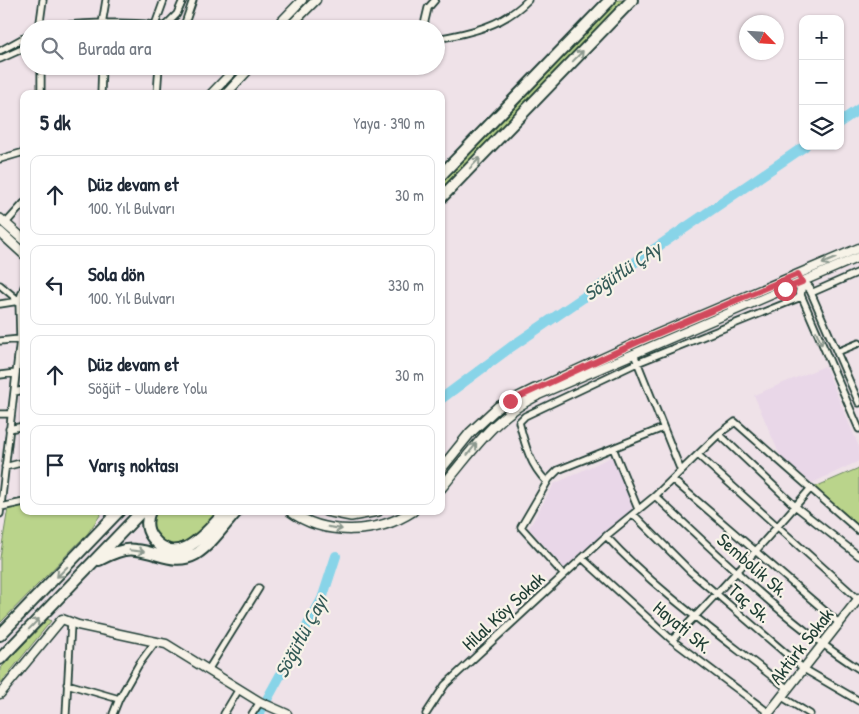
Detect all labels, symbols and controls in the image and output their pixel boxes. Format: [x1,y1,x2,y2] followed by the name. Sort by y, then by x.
[739,15,784,60] north arrow
[799,15,844,150] map controls
[799,15,844,60] button: +
[20,20,445,75] search box
[38,34,66,62] icon: search
[78,35,151,61] text: Burada ara
[572,50,584,62] one-way arrow
[799,60,844,105] button: −
[799,105,844,150] button: layers
[40,108,71,137] text: 5 dk
[353,112,425,134] text: Yaya · 390 m
[469,157,481,170] one-way arrow
[88,171,179,197] text: Düz devam et
[41,181,69,209] icon: ahead
[395,184,424,206] text: 30 m
[88,197,175,219] text: 100. Yıl Bulvarı
[578,233,668,307] water label: Söğütlü ÇAy
[822,256,837,266] one-way arrow
[88,261,145,287] text: Sola dön
[41,271,69,299] icon: left
[388,274,424,296] text: 330 m
[774,278,797,301] route start
[88,287,175,309] text: 100. Yıl Bulvarı
[815,330,825,345] one-way arrow
[88,351,179,377] text: Düz devam et
[41,361,69,389] icon: ahead
[395,364,424,386] text: 30 m
[88,377,207,399] text: Söğüt - Uludere Yolu
[499,390,522,413] route end
[466,443,477,456] one-way arrow
[41,451,69,479] icon: arrive
[88,452,179,478] text: Varış noktası
[326,523,342,533] one-way arrow
[712,527,794,603] street label: Sembolik Sk.
[129,546,145,555] one-way arrow
[55,566,68,578] one-way arrow
[456,566,550,656] street label: Hilal Köy Sokak
[723,577,777,629] street label: Taç Sk.
[267,588,335,683] water label: Söğütlü Çayı
[648,595,718,659] street label: Hayati SK.
[763,602,839,690] street label: Aktürk Sokak
[28,617,40,630] one-way arrow

